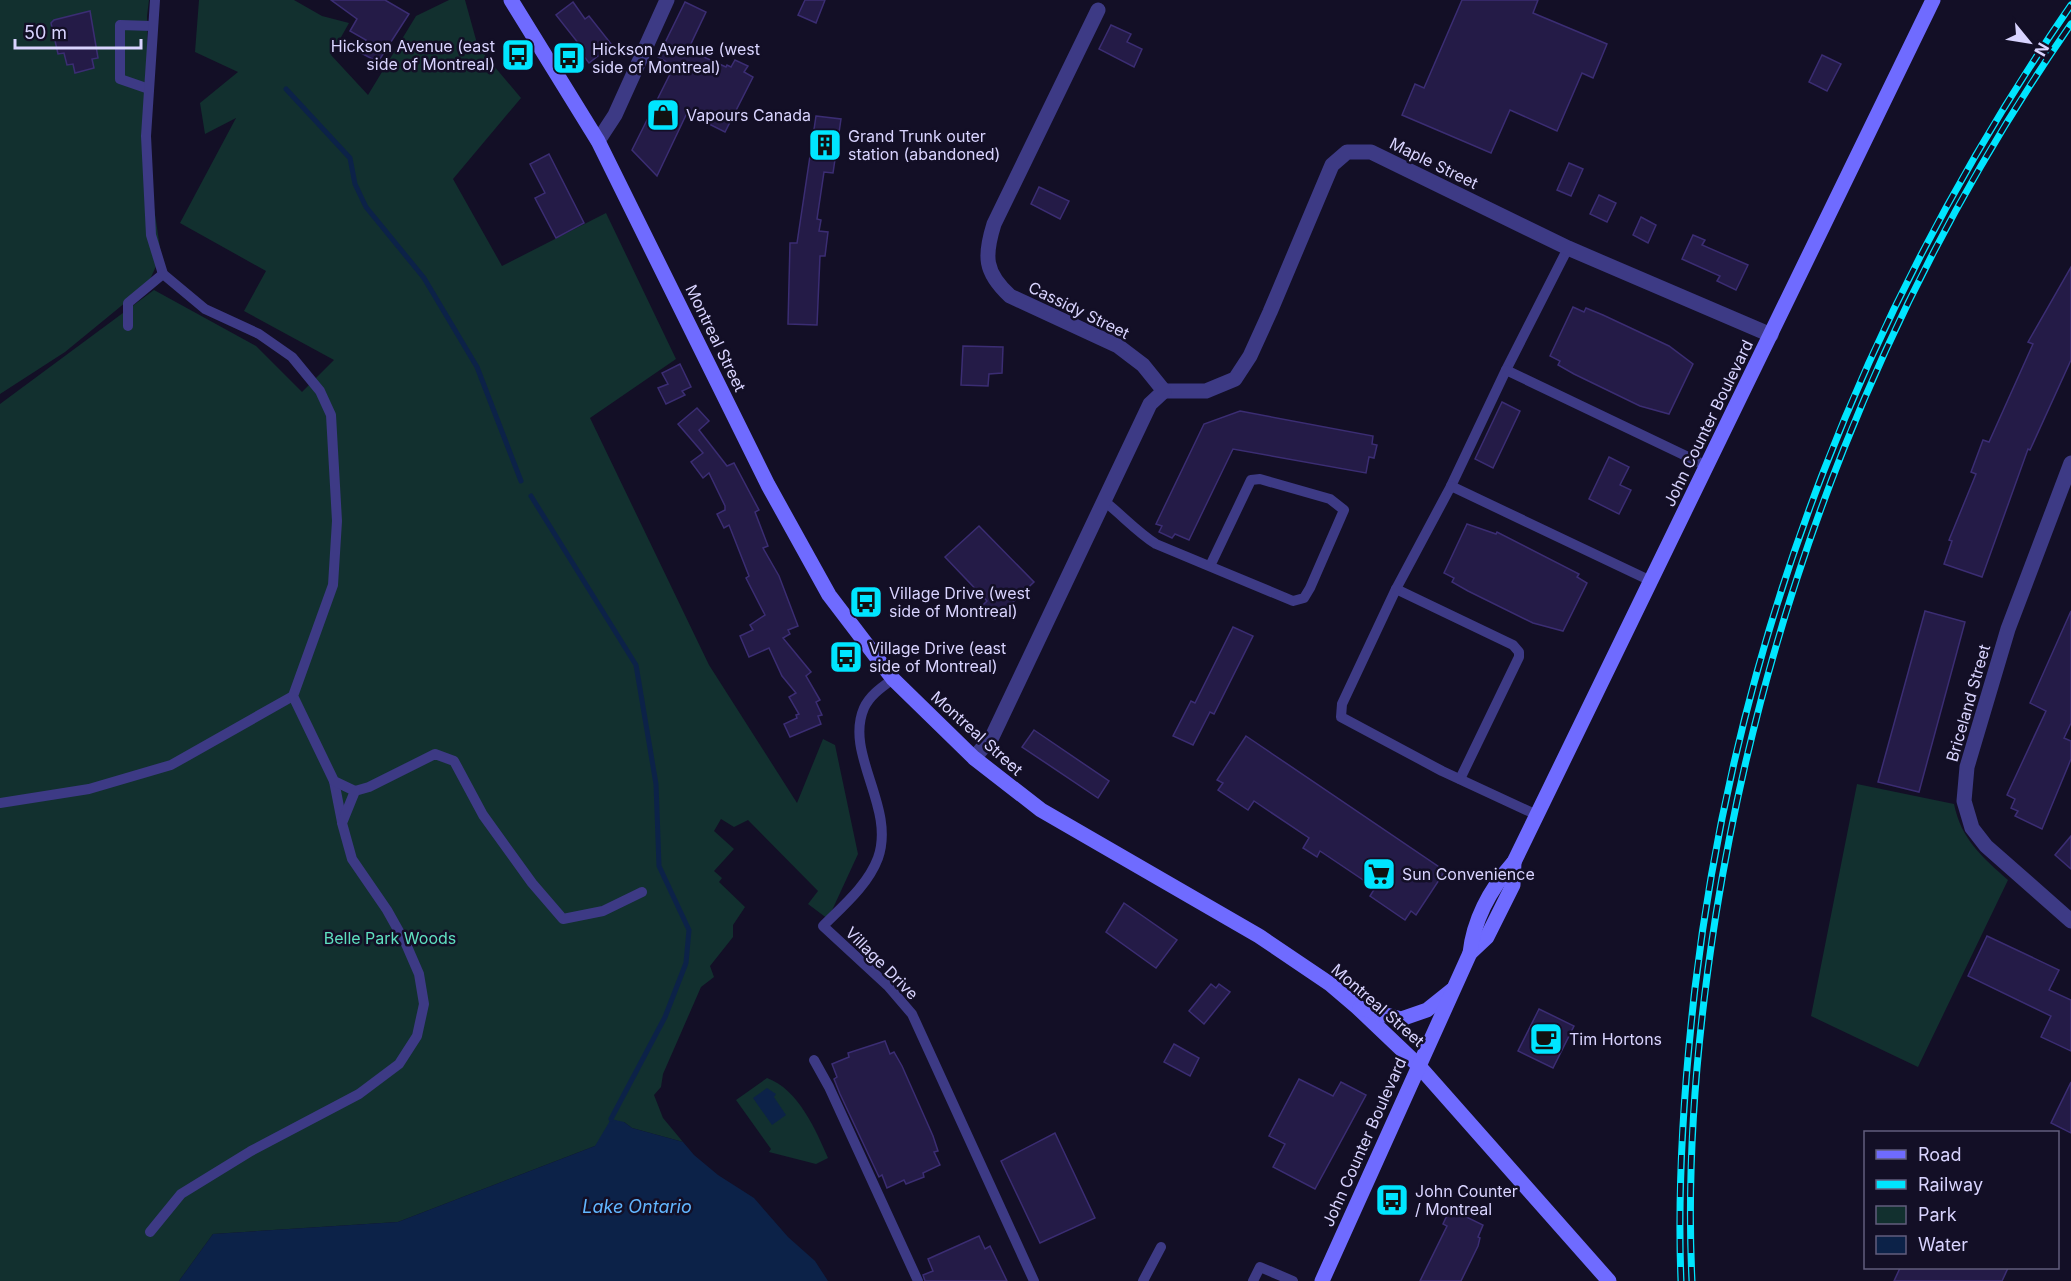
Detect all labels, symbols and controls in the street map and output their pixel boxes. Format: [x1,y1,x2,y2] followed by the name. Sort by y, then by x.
[15,12,141,50] scale bar
[1999,12,2059,72] north arrow
[24,22,67,43] text: 50 m
[331,36,495,74] place label: Hickson Avenue (east side of Montreal)
[500,37,536,73] bus stop icon: Hickson Avenue (east side of Montreal)
[592,39,760,77] place label: Hickson Avenue (west side of Montreal)
[2030,39,2054,60] text: N
[551,40,587,76] bus stop icon: Hickson Avenue (west side of Montreal)
[645,97,681,133] shop icon: Vapours Canada
[686,105,811,125] place label: Vapours Canada
[848,126,1000,164] place label: Grand Trunk outer station (abandoned)
[807,127,843,163] building icon: Grand Trunk outer station (abandoned)
[1386,133,1482,193] street label: Maple Street
[1025,277,1133,343] street label: Cassidy Street
[681,281,751,395] street label: Montreal Street
[1659,336,1757,510] street label: John Counter Boulevard
[889,583,1030,621] place label: Village Drive (west side of Montreal)
[848,584,884,620] bus stop icon: Village Drive (west side of Montreal)
[869,638,1006,676] place label: Village Drive (east side of Montreal)
[828,639,864,675] bus stop icon: Village Drive (east side of Montreal)
[1942,642,1994,764] street label: Briceland Street
[927,687,1027,779] street label: Montreal Street
[1361,856,1397,892] supermarket icon: Sun Convenience
[1402,864,1535,884] place label: Sun Convenience
[841,922,923,1004] street label: Village Drive
[324,928,456,948] park label: Belle Park Woods
[1327,959,1429,1051] street label: Montreal Street
[1528,1021,1564,1057] cafe icon: Tim Hortons
[1569,1029,1662,1049] place label: Tim Hortons
[1318,1054,1410,1230] street label: John Counter Boulevard
[1864,1131,2059,1269] legend
[1918,1144,1961,1165] text: Road
[1918,1174,1983,1195] text: Railway
[1415,1181,1518,1219] place label: John Counter / Montreal
[1374,1182,1410,1218] bus stop icon: John Counter / Montreal
[582,1196,692,1217] water label: Lake Ontario
[1918,1204,1957,1225] text: Park
[1918,1234,1968,1255] text: Water

